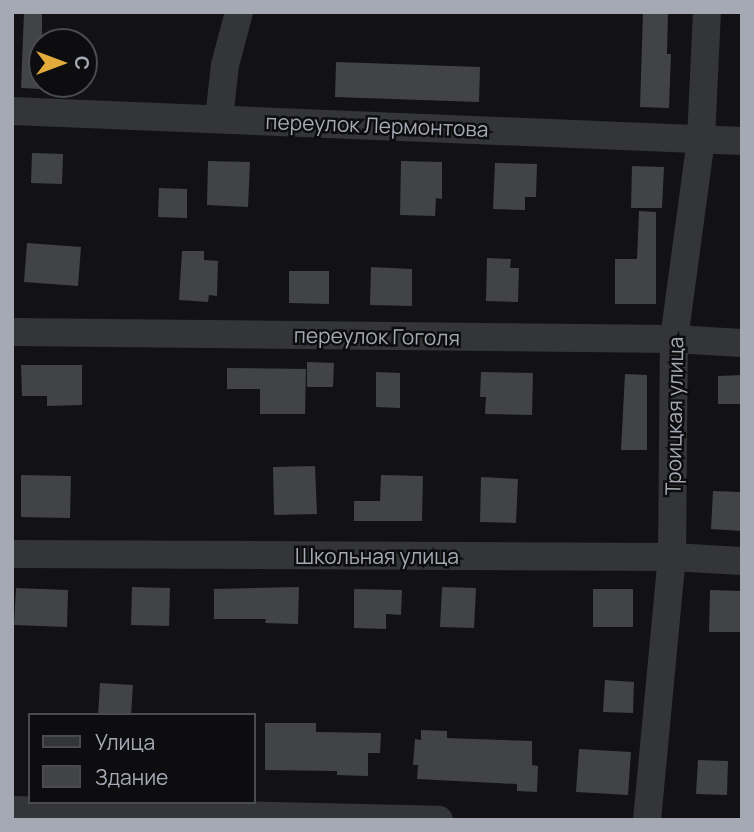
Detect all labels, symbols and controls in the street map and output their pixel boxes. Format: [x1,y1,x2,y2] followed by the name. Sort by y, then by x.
[28,28,98,98] north arrow
[69,56,95,70] text: С
[265,109,489,141] street label: переулок Лермонтова
[294,322,460,350] street label: переулок Гоголя
[660,337,688,495] street label: Троицкая улица
[295,543,459,569] street label: Школьная улица
[28,713,256,804] legend
[95,728,155,756] text: Улица
[95,763,168,791] text: Здание

